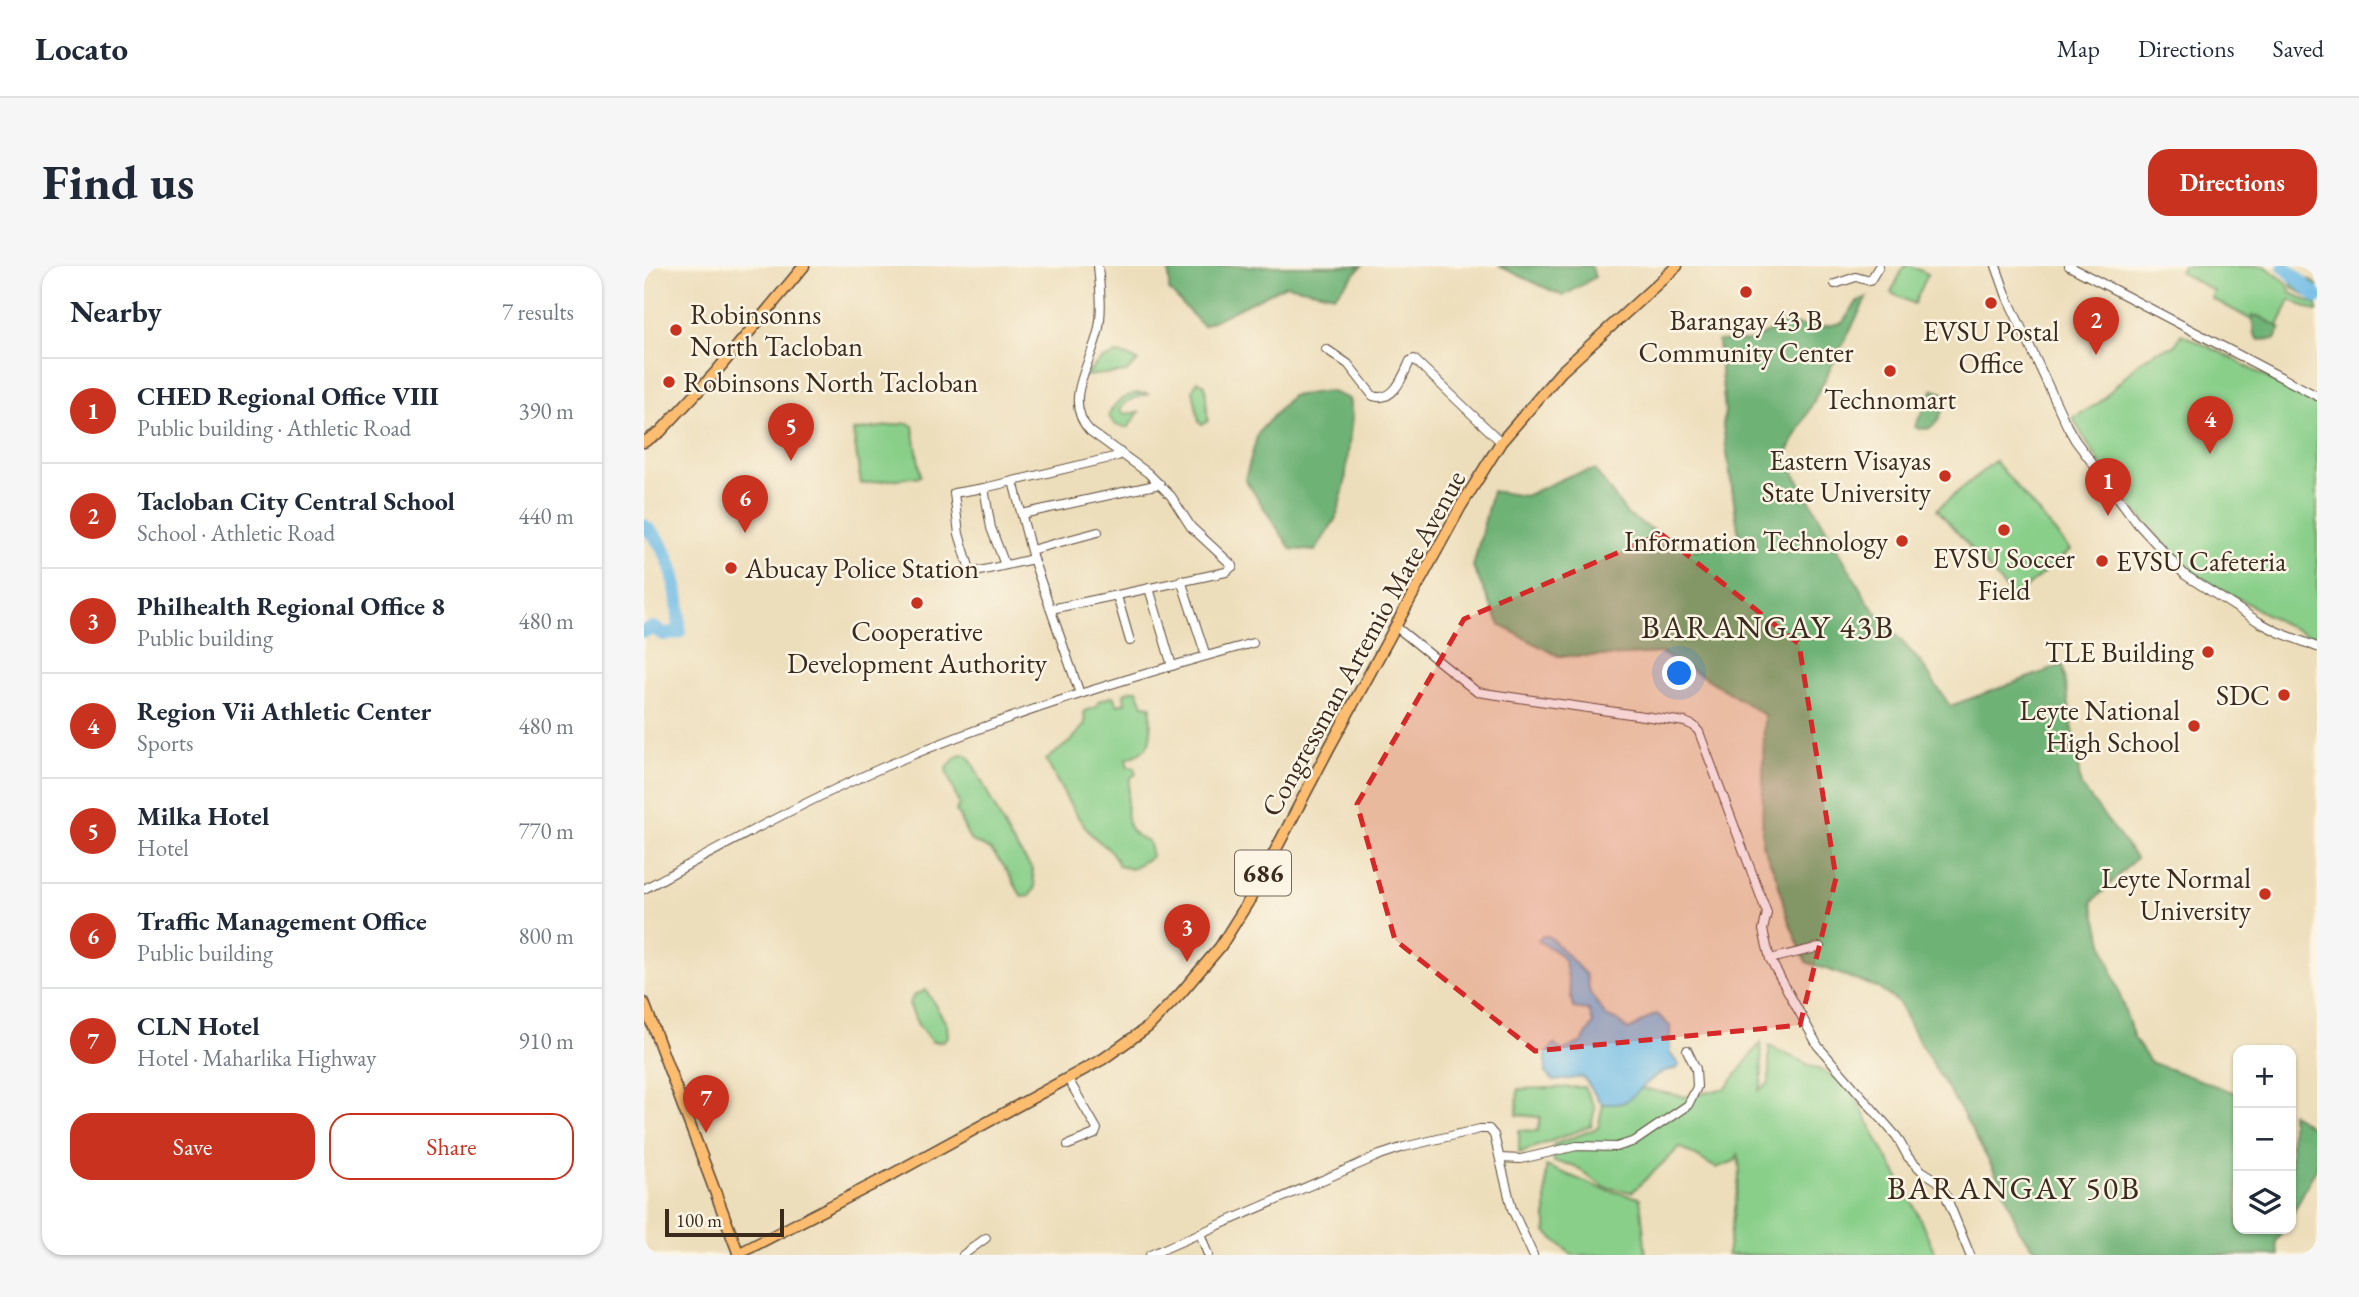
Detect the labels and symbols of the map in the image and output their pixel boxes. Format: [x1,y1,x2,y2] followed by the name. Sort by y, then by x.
[1738,284,1754,300] marker: Barangay 43 B Community Center
[1983,295,1999,311] marker: EVSU Postal Office
[690,296,863,364] place label: Robinsonns North Tacloban
[2073,297,2119,355] pin: 2
[1638,302,1854,370] place label: Barangay 43 B Community Center
[1923,313,2060,381] place label: EVSU Postal Office
[668,322,684,338] marker: Robinsonns North Tacloban
[1882,363,1898,379] marker: Technomart
[683,364,978,400] place label: Robinsons North Tacloban
[661,374,677,390] marker: Robinsons North Tacloban
[1824,381,1956,417] place label: Technomart
[2187,396,2233,454] pin: 4
[768,403,814,461] pin: 5
[1762,442,1932,510] place label: Eastern Visayas State University
[2085,458,2131,516] pin: 1
[1253,463,1473,822] street label: Congressman Artemio Mate Avenue
[1937,468,1953,484] marker: Eastern Visayas State University
[722,475,768,533] pin: 6
[1996,522,2012,538] marker: EVSU Soccer Field
[1624,523,1889,559] place label: Information Technology
[1894,533,1910,549] marker: Information Technology
[1933,540,2076,608] place label: EVSU Soccer Field
[2116,543,2287,579] place label: EVSU Cafeteria
[744,550,979,586] place label: Abucay Police Station
[2094,553,2110,569] marker: EVSU Cafeteria
[723,560,739,576] marker: Abucay Police Station
[909,595,925,611] marker: Cooperative Development Authority
[1641,606,1895,648] district label: BARANGAY 43B
[787,613,1048,681] place label: Cooperative Development Authority
[2045,634,2195,670] place label: TLE Building
[2200,644,2216,660] marker: TLE Building
[1662,656,1696,690] your location
[2216,677,2270,713] place label: SDC
[2276,687,2292,703] marker: SDC
[2020,692,2180,760] place label: Leyte National High School
[2186,718,2202,734] marker: Leyte National High School
[1235,850,1291,895] road number: 686
[2101,860,2252,928] place label: Leyte Normal University
[2257,886,2273,902] marker: Leyte Normal University
[1164,904,1210,962] pin: 3
[683,1075,729,1133] pin: 7
[1887,1167,2141,1209] district label: BARANGAY 50B
[665,1206,784,1238] scale bar

